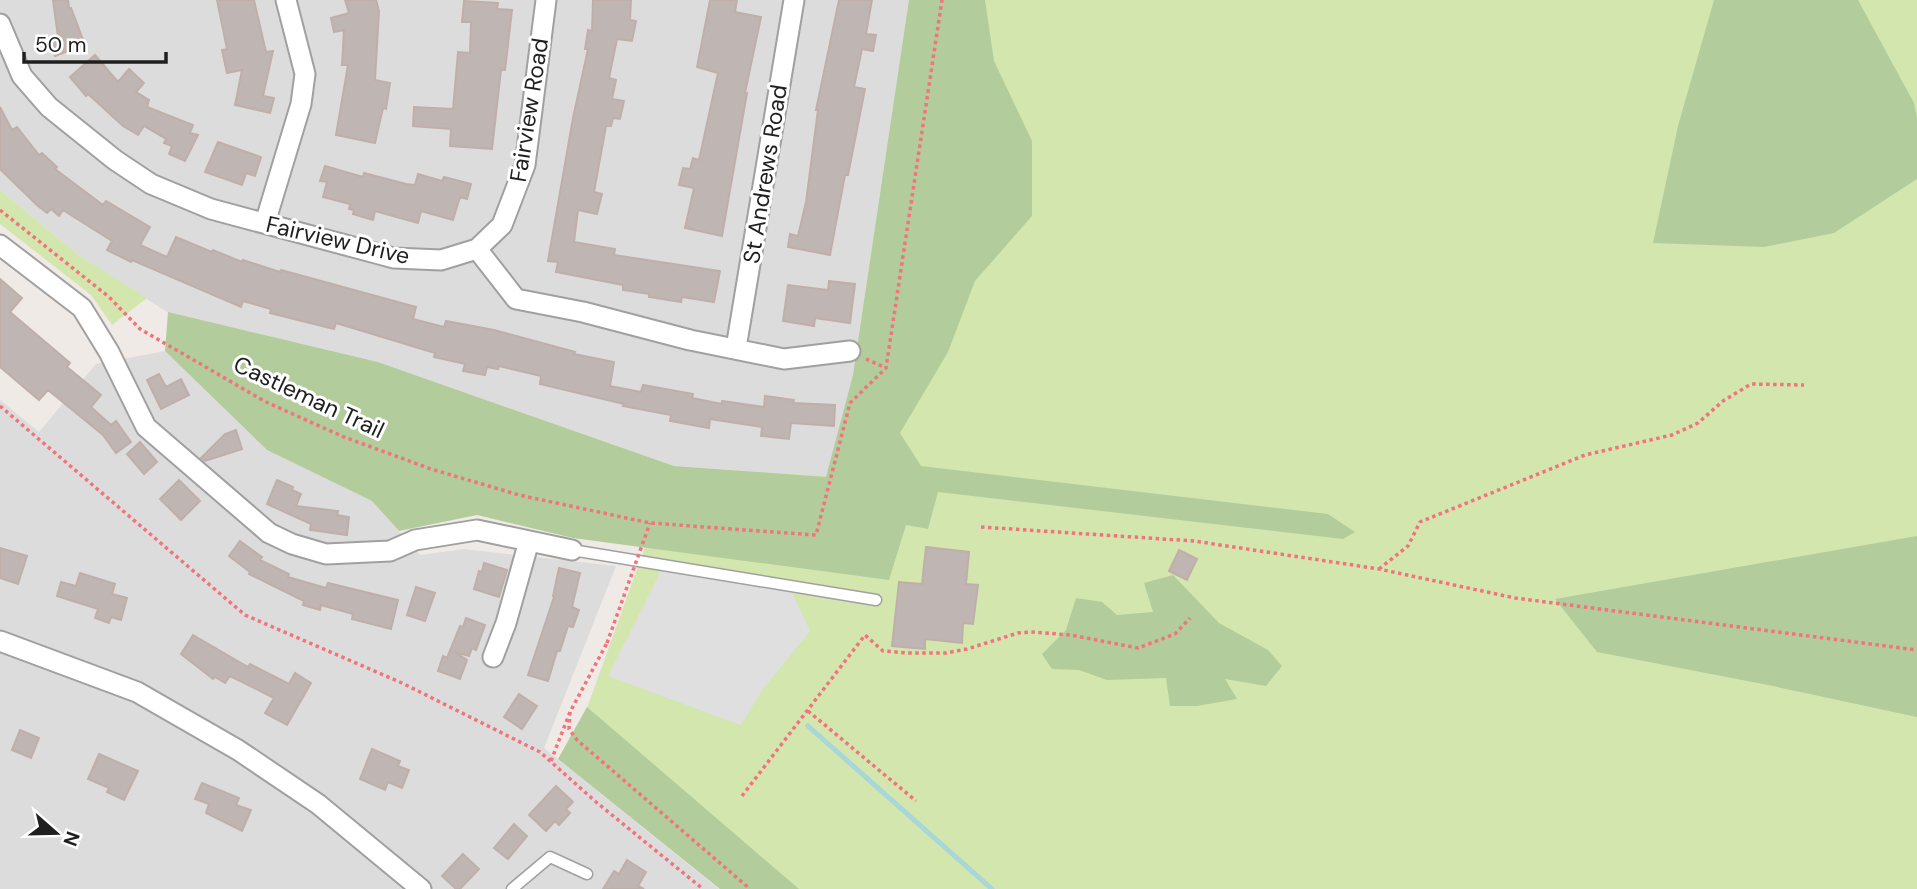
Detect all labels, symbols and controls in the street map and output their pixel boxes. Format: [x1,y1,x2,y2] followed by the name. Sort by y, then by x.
[24,21,166,65] scale bar
[35,31,86,59] text: 50 m
[503,36,555,184] street label: Fairview Road
[736,82,794,266] street label: St Andrews Road
[263,209,413,271] street label: Fairview Drive
[229,349,389,445] street label: Castleman Trail
[21,798,91,868] north arrow
[57,828,86,849] text: N

